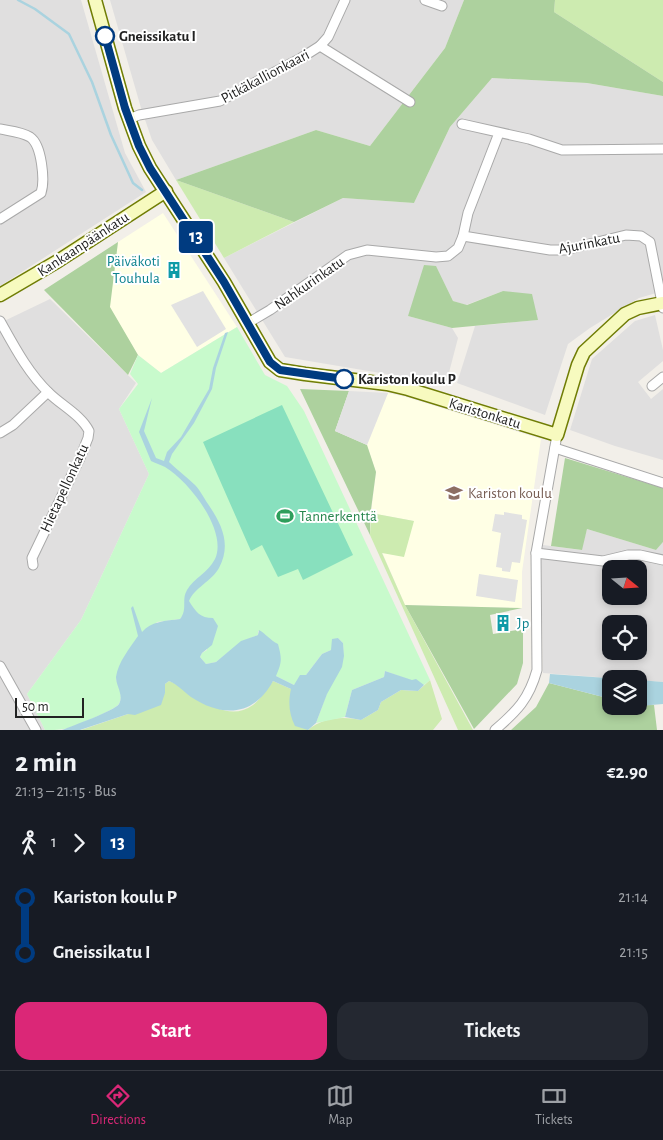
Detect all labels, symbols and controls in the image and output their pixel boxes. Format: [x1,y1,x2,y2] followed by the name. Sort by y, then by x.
[95,26,115,46] marker: Gneissikatu I
[119,29,196,44] place label: Gneissikatu I
[218,47,312,106] street label: Pitkäkallionkaari
[35,209,132,279] street label: Kankaanpäänkatu
[174,221,218,253] line badge: 13
[189,228,203,246] text: 13
[557,230,621,257] street label: Ajurinkatu
[107,254,160,286] place label: Päiväkoti Touhula
[272,254,347,313] street label: Nahkurinkatu
[164,260,184,280] building icon: Päiväkoti Touhula
[334,369,354,389] marker: Kariston koulu P
[358,372,457,387] place label: Kariston koulu P
[447,395,523,432] street label: Karistonkatu
[38,442,92,535] street label: Hietapellonkatu
[444,483,464,503] school or university icon: Kariston koulu
[468,486,552,501] place label: Kariston koulu
[275,506,295,526] sports icon: Tannerkenttä
[299,509,377,524] place label: Tannerkenttä
[602,560,648,605] north arrow
[602,560,647,715] map controls
[493,613,513,633] building icon: Jp
[602,615,647,660] button: locate
[517,616,529,631] place label: Jp
[602,670,647,715] button: layers
[15,695,84,718] scale bar
[22,700,49,714] text: 50 m
[15,749,77,777] text: 2 min
[607,763,648,782] text: €2.90
[15,783,117,799] text: 21:13 – 21:15 · Bus
[15,829,43,857] icon: walk
[65,829,93,857] icon: forward
[51,834,57,850] text: 1
[111,834,125,852] text: 13
[53,888,177,907] text: Kariston koulu P
[618,889,648,905] text: 21:14
[53,943,151,962] text: Gneissikatu I
[619,944,648,960] text: 21:15
[15,1002,327,1060] button: Start
[337,1002,648,1060] button: Tickets
[90,1082,146,1129] tab: Directions
[326,1082,354,1129] tab: Map
[535,1082,573,1129] tab: Tickets

